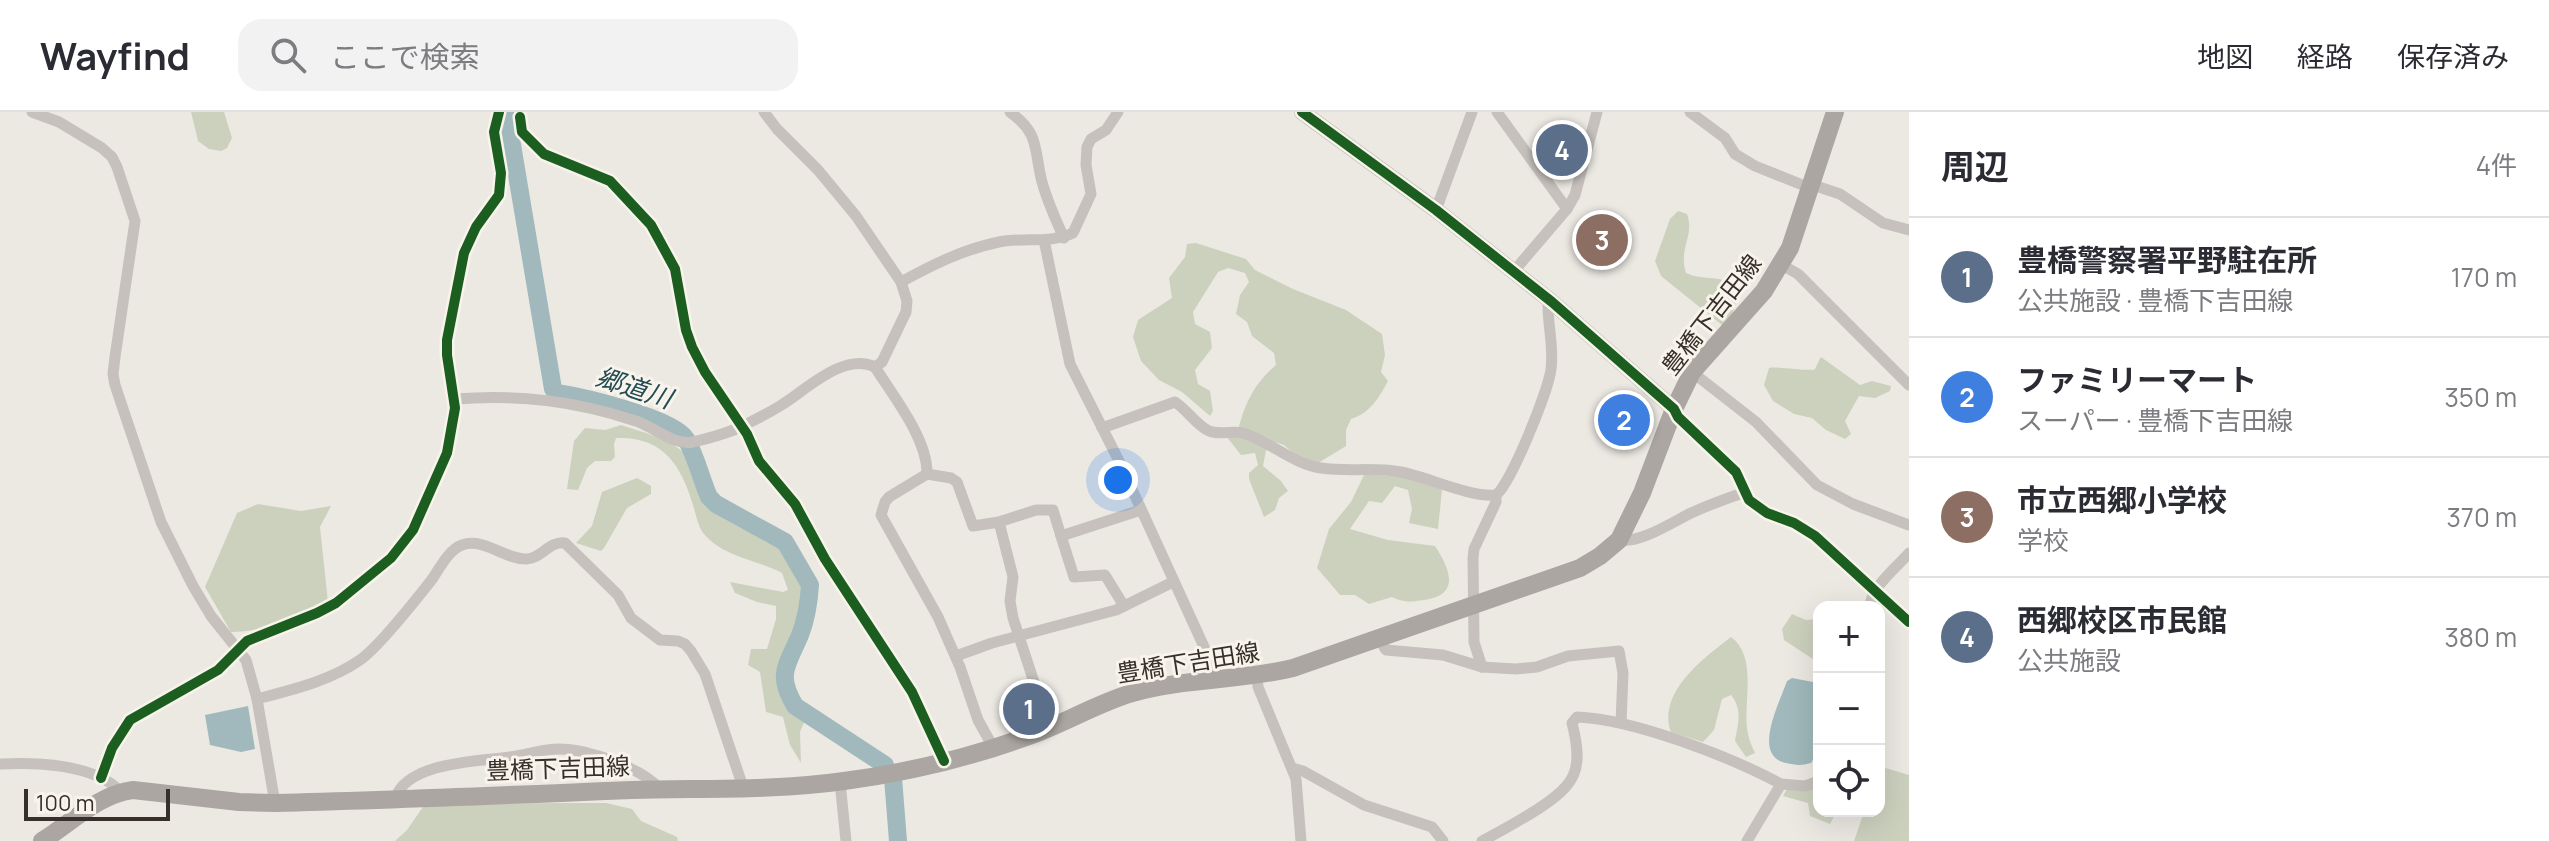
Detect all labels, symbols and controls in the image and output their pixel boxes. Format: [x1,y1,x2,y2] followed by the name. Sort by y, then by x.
[238,19,798,91] search box
[40,29,190,81] text: Wayfind
[266,33,310,77] icon: search
[330,36,480,77] text: ここで検索
[2197,37,2253,75] text: 地図
[2297,37,2353,75] text: 経路
[2397,37,2509,75] text: 保存済み
[1536,120,1588,180] pin: 4
[1941,143,2009,189] text: 周辺
[2476,147,2517,183] text: 4件
[1576,210,1628,270] pin: 3
[2017,239,2317,280] text: 豊橋警察署平野駐在所
[1653,247,1768,381] street label: 豊橋下吉田線
[1961,259,1973,295] text: 1
[2451,259,2517,295] text: 170 m
[2017,282,2293,318] text: 公共施設 · 豊橋下吉田線
[592,358,680,417] water label: 郷道川
[2017,359,2257,400] text: ファミリーマート
[1959,379,1975,415] text: 2
[2444,379,2517,415] text: 350 m
[1598,390,1650,450] pin: 2
[2017,402,2293,438] text: スーパー · 豊橋下吉田線
[1098,460,1138,500] your location
[2017,479,2227,520] text: 市立西郷小学校
[1959,499,1975,535] text: 3
[2446,499,2517,535] text: 370 m
[2017,522,2069,558] text: 学校
[2017,599,2227,640] text: 西郷校区市民館
[1813,601,1885,817] map controls
[1813,601,1885,673] button: +
[1959,619,1975,655] text: 4
[2444,619,2517,655] text: 380 m
[1114,634,1261,689] street label: 豊橋下吉田線
[2017,642,2121,678] text: 公共施設
[1813,673,1885,745] button: −
[1003,679,1055,739] pin: 1
[1813,745,1885,817] button: locate
[485,748,630,787] street label: 豊橋下吉田線
[24,785,170,821] scale bar
[36,788,94,818] text: 100 m

